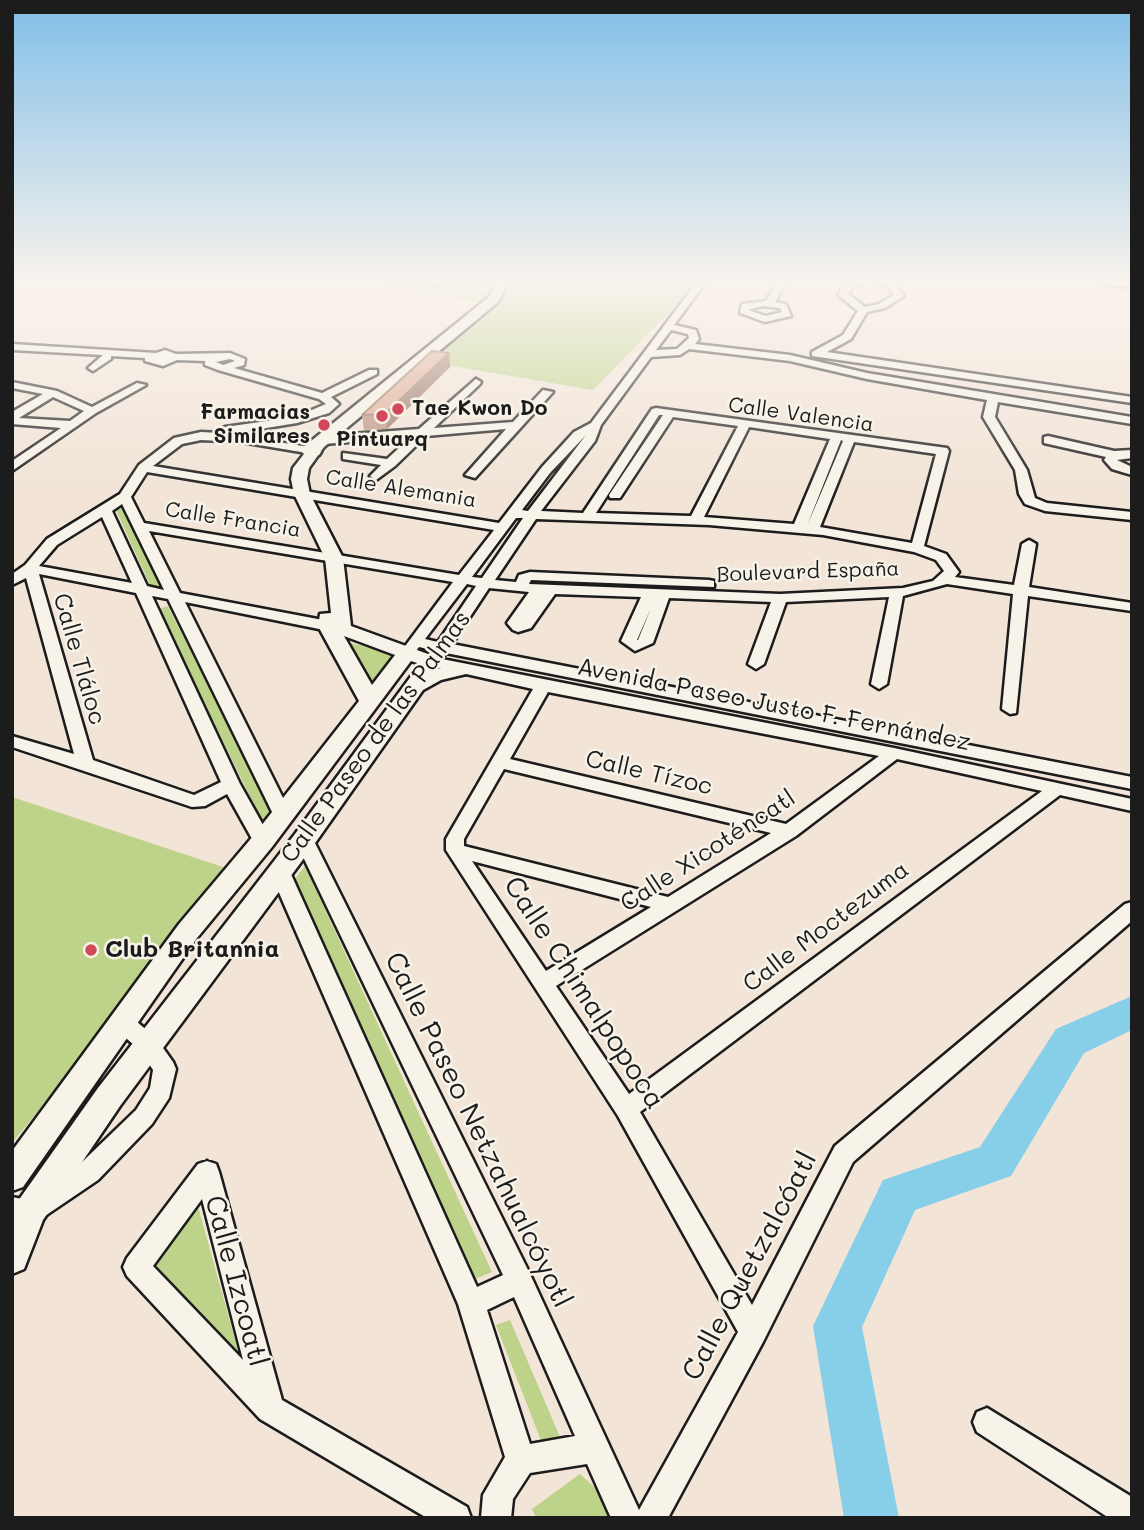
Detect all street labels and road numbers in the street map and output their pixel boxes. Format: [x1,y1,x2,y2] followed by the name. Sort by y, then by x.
[727,392,875,438] street label: Calle Valencia
[324,465,478,513] street label: Calle Alemania
[163,497,303,543] street label: Calle Francia
[716,556,900,588] street label: Boulevard España
[46,590,112,728] street label: Calle Tláloc
[275,605,477,869] street label: Calle Paseo de las Palmas
[575,653,973,757] street label: Avenida Paseo Justo F. Fernández
[583,744,715,802] street label: Calle Tízoc
[615,784,801,918] street label: Calle Xicoténcatl
[737,855,915,999] street label: Calle Moctezuma
[496,870,672,1116] street label: Calle Chimalpopoca
[377,947,579,1313] street label: Calle Paseo Netzahualcóyotl
[675,1146,825,1386] street label: Calle Quetzalcóatl
[197,1192,275,1370] street label: Calle Izcoatl

